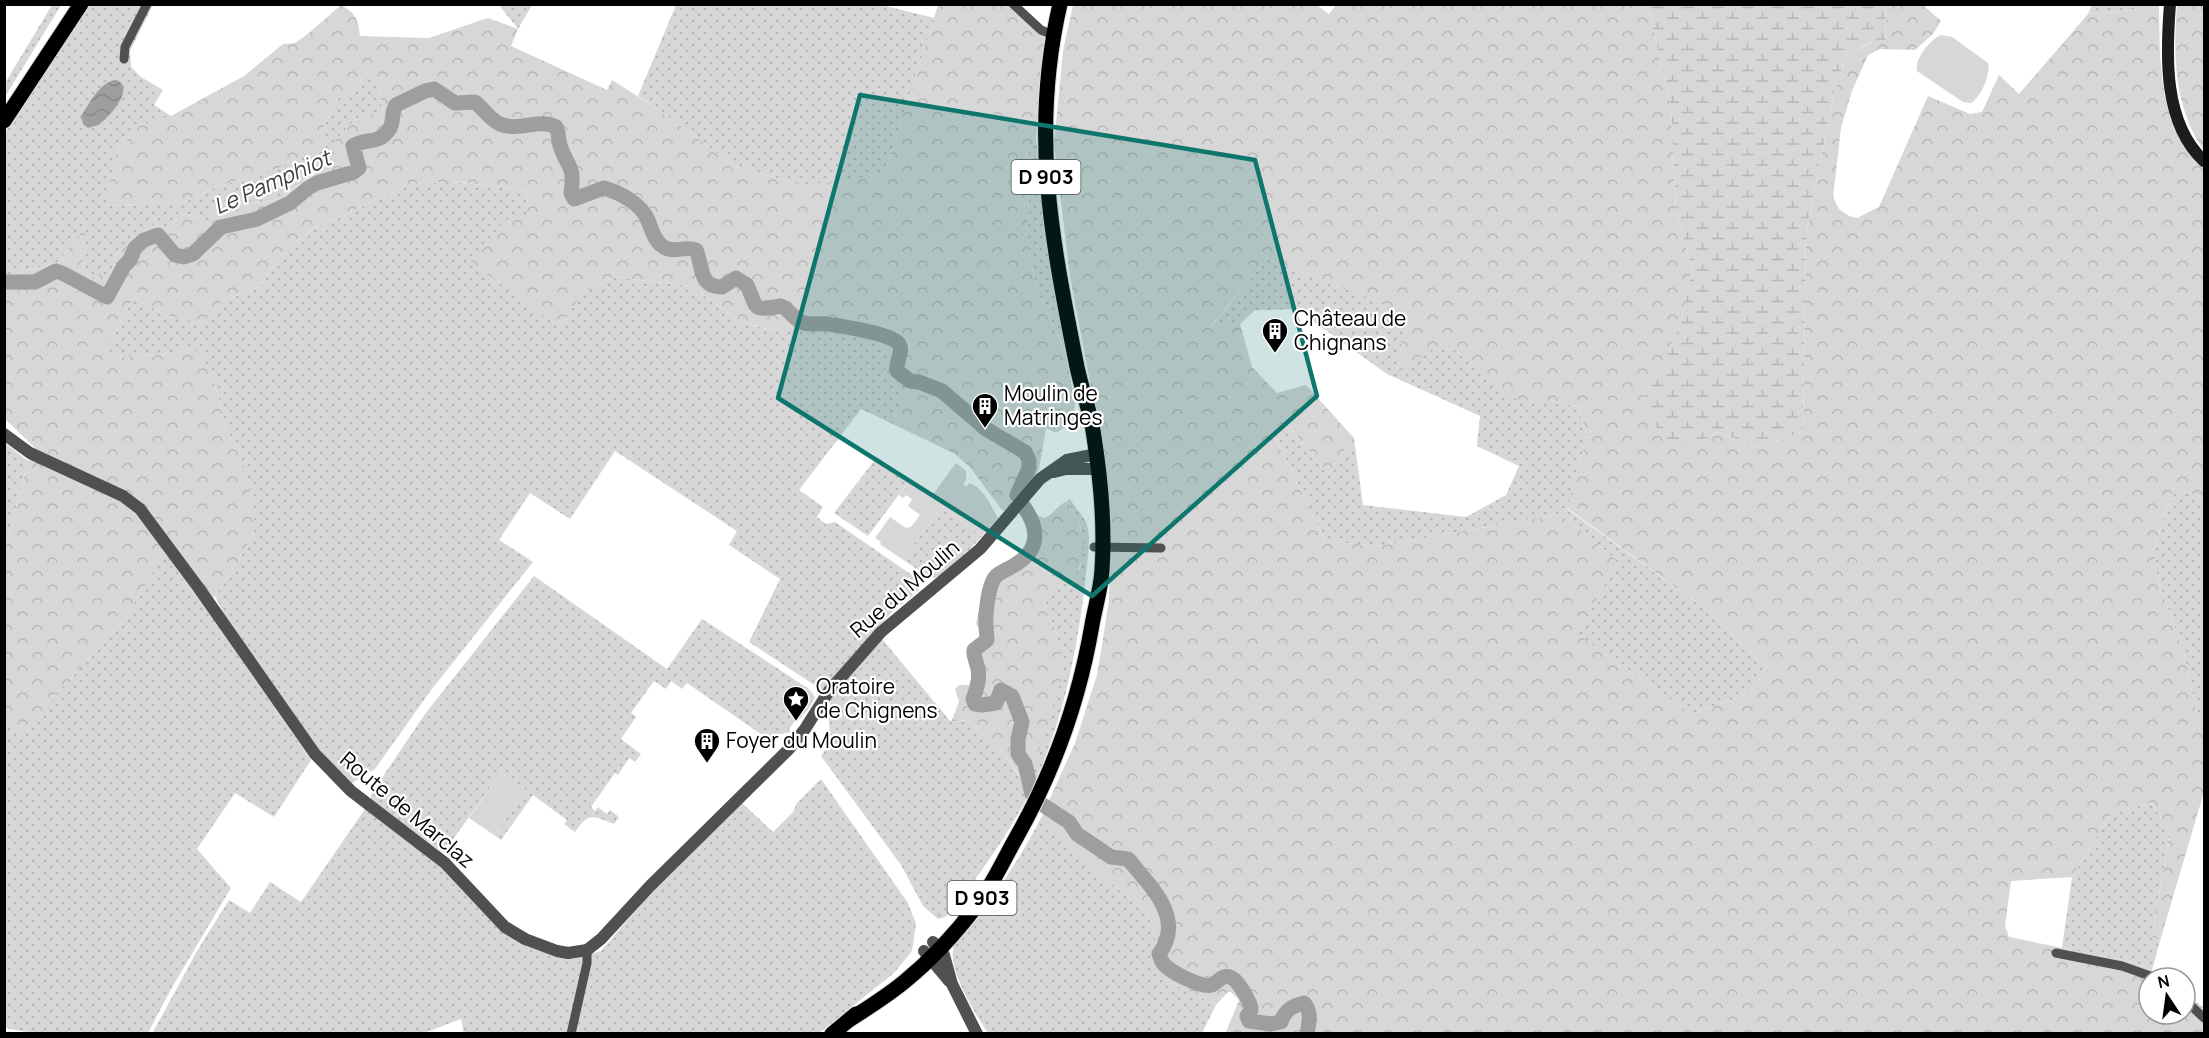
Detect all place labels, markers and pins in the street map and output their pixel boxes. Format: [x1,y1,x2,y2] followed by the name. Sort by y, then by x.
[1294,304,1406,356] place label: Château de Chignans
[1260,316,1290,354] building icon: Château de Chignans
[1004,379,1102,431] place label: Moulin de Matringes
[970,391,1000,429] building icon: Moulin de Matringes
[816,672,938,724] place label: Oratoire de Chignens
[781,684,811,722] place icon: Oratoire de Chignens
[692,726,722,764] building icon: Foyer du Moulin
[726,726,877,754] place label: Foyer du Moulin

